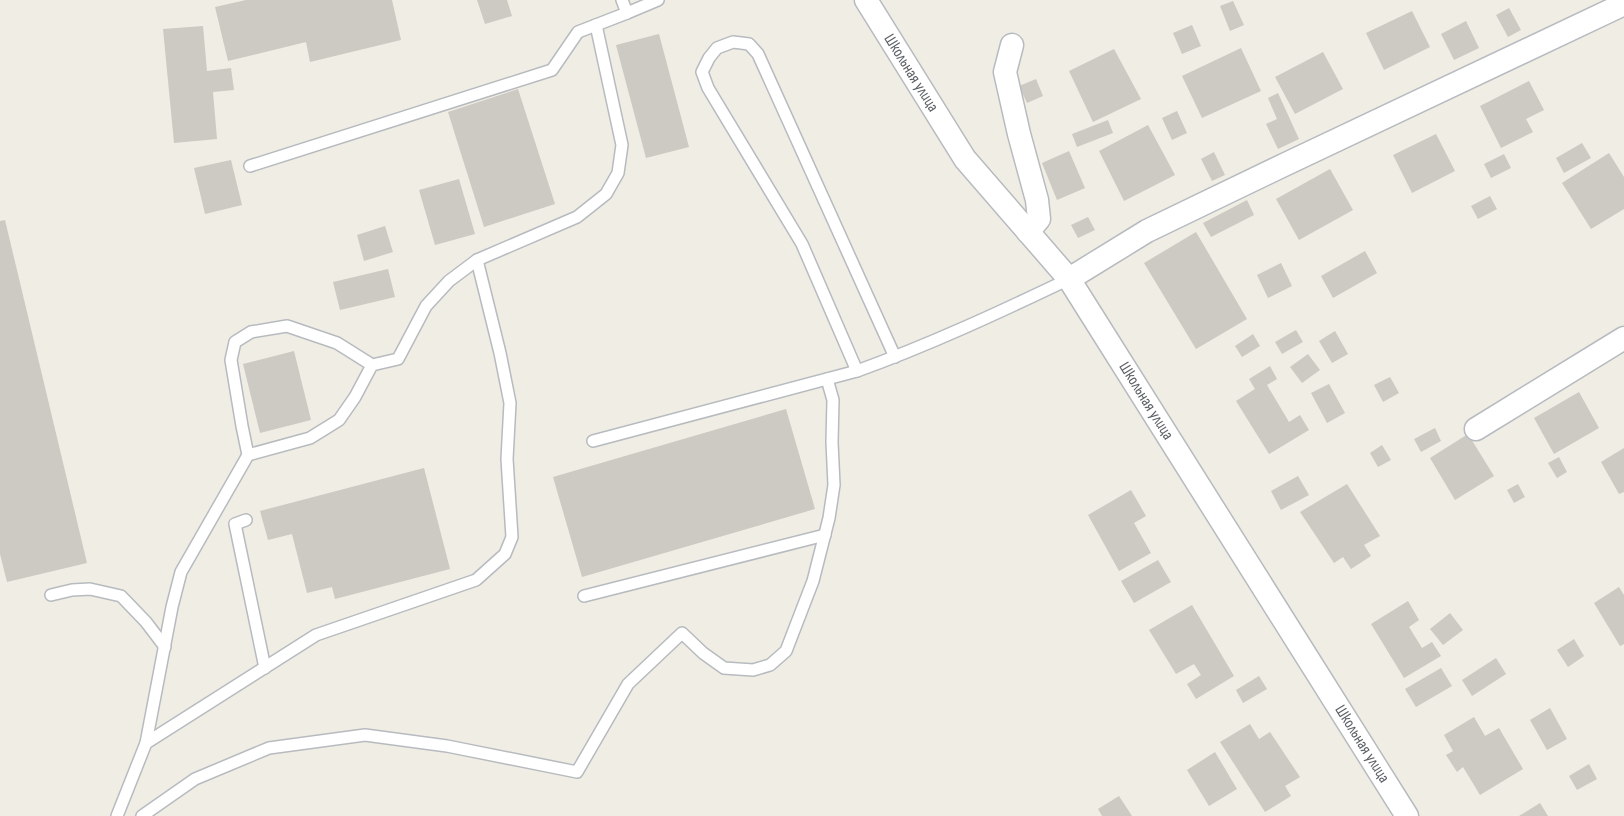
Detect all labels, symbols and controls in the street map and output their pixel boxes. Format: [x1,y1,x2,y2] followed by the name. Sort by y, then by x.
[880,31,942,115] street label: Школьная улица
[1115,359,1177,443] street label: Школьная улица
[1331,702,1393,786] street label: Школьная улица

